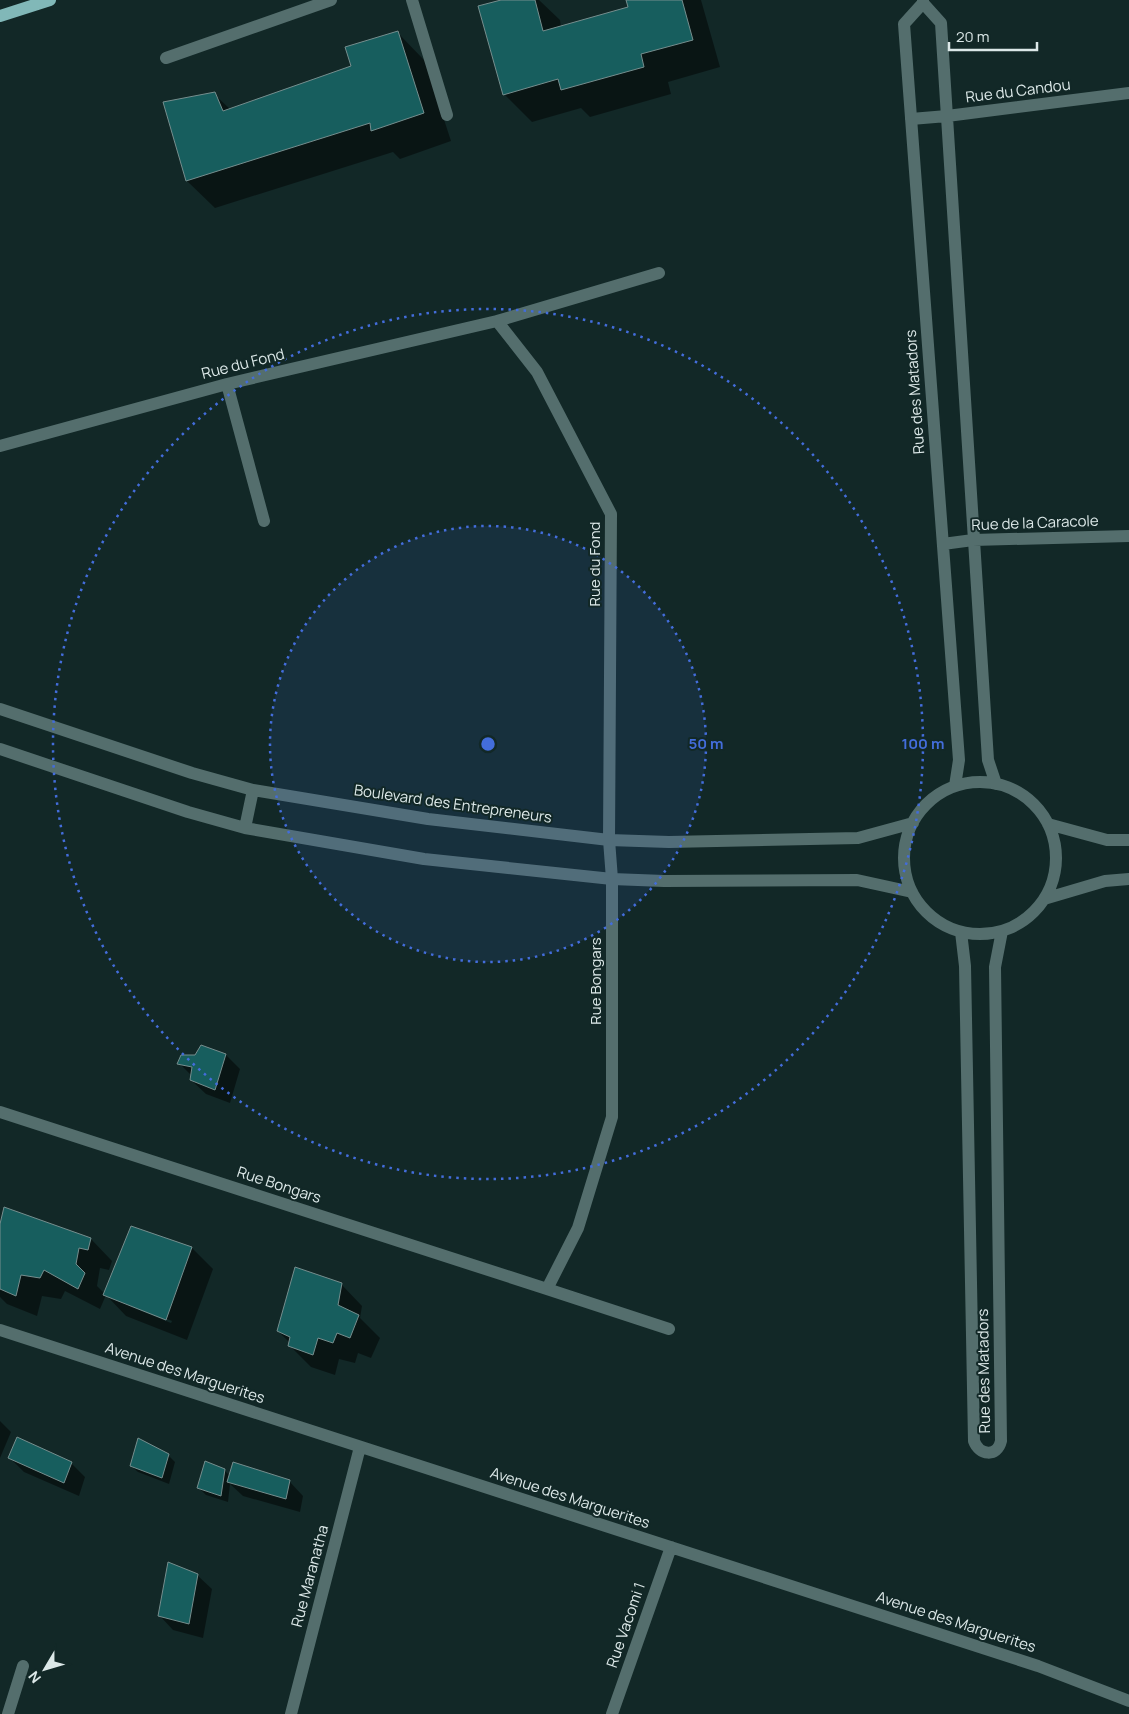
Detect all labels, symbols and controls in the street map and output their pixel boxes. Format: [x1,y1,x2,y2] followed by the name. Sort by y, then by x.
[949,20,1036,52] scale bar
[956,26,989,47] text: 20 m
[964,74,1072,107] street label: Rue du Candou
[900,329,929,455] street label: Rue des Matadors
[199,343,287,384] street label: Rue du Fond
[971,510,1099,535] street label: Rue de la Caracole
[584,522,605,606] street label: Rue du Fond
[688,733,724,754] text: 50 m
[902,733,944,754] text: 100 m
[479,735,497,753] centre of rings
[353,779,553,828] street label: Boulevard des Entrepreneurs
[585,937,606,1025] street label: Rue Bongars
[234,1161,324,1208] street label: Rue Bongars
[972,1308,995,1434] street label: Rue des Matadors
[103,1337,268,1408] street label: Avenue des Marguerites
[488,1462,653,1533] street label: Avenue des Marguerites
[286,1522,333,1629] street label: Rue Maranatha
[601,1579,650,1670] street label: Rue Vacomi 1
[874,1586,1039,1657] street label: Avenue des Marguerites
[20,1644,70,1694] north arrow
[24,1667,45,1687] text: N

